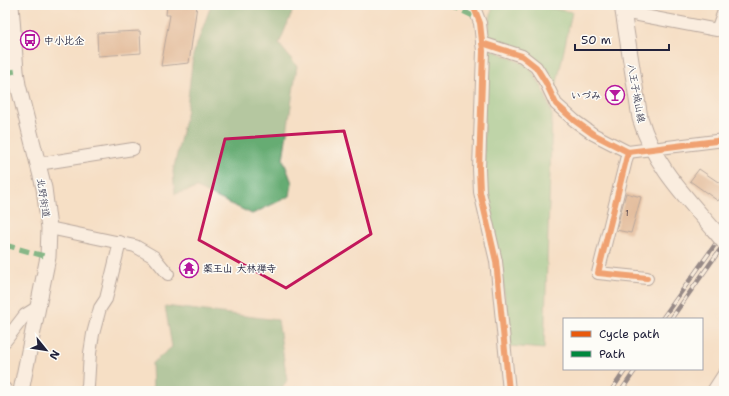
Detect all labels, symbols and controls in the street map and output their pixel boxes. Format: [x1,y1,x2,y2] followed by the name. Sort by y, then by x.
[575,26,669,52] scale bar
[19,29,41,51] bus stop icon: 中小比企
[581,32,611,48] text: 50 m
[44,34,85,47] place label: 中小比企
[625,62,648,124] street label: 八王子城山線
[604,84,626,106] bar icon: いづみ
[571,89,601,102] place label: いづみ
[34,177,53,219] street label: 北野街道
[625,208,629,219] house number: 1
[178,257,200,279] temple icon: 薬王山 大林禅寺
[203,262,276,275] place label: 薬王山 大林禅寺
[563,318,703,370] legend
[599,326,660,342] text: Cycle path
[26,330,66,370] north arrow
[599,346,625,362] text: Path
[45,347,63,363] text: N

